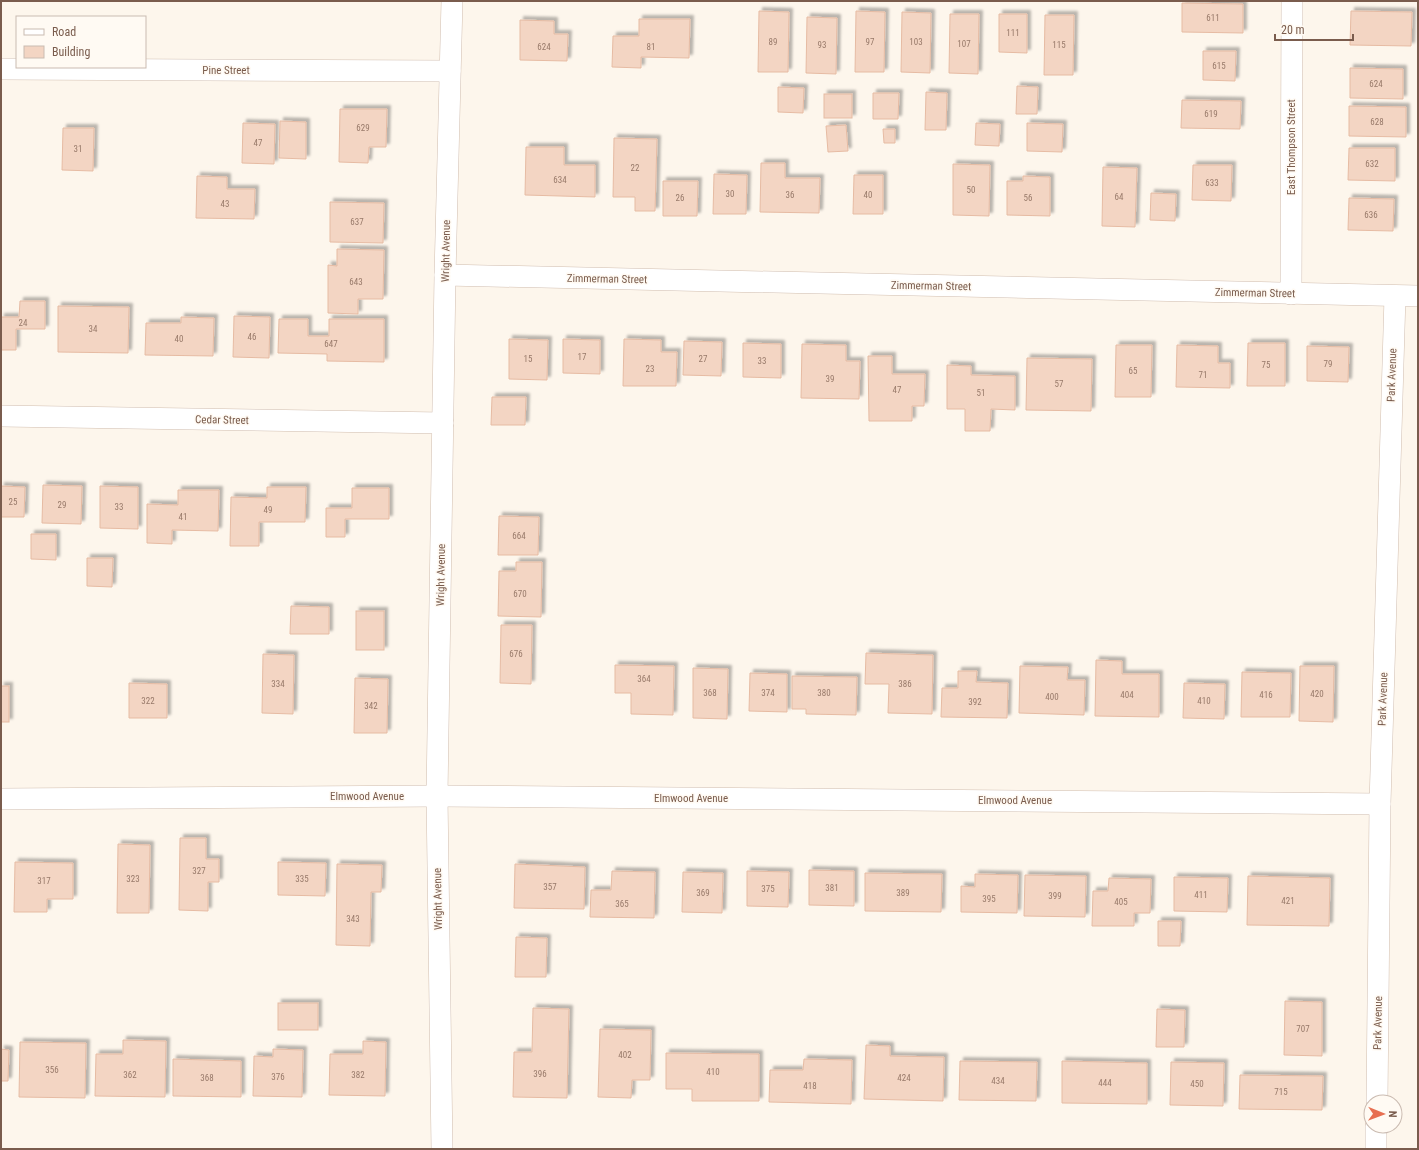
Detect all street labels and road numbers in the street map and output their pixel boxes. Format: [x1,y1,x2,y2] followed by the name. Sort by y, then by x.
[202,64,250,77] street label: Pine Street
[1285,99,1298,195] street label: East Thompson Street
[439,220,453,282] street label: Wright Avenue
[567,272,647,286] street label: Zimmerman Street
[891,279,971,293] street label: Zimmerman Street
[1215,286,1295,300] street label: Zimmerman Street
[1385,348,1399,402] street label: Park Avenue
[195,413,249,427] street label: Cedar Street
[434,544,448,606] street label: Wright Avenue
[1376,672,1390,726] street label: Park Avenue
[330,790,404,803] street label: Elmwood Avenue
[654,792,728,805] street label: Elmwood Avenue
[978,794,1052,807] street label: Elmwood Avenue
[431,868,445,930] street label: Wright Avenue
[1371,996,1385,1050] street label: Park Avenue

